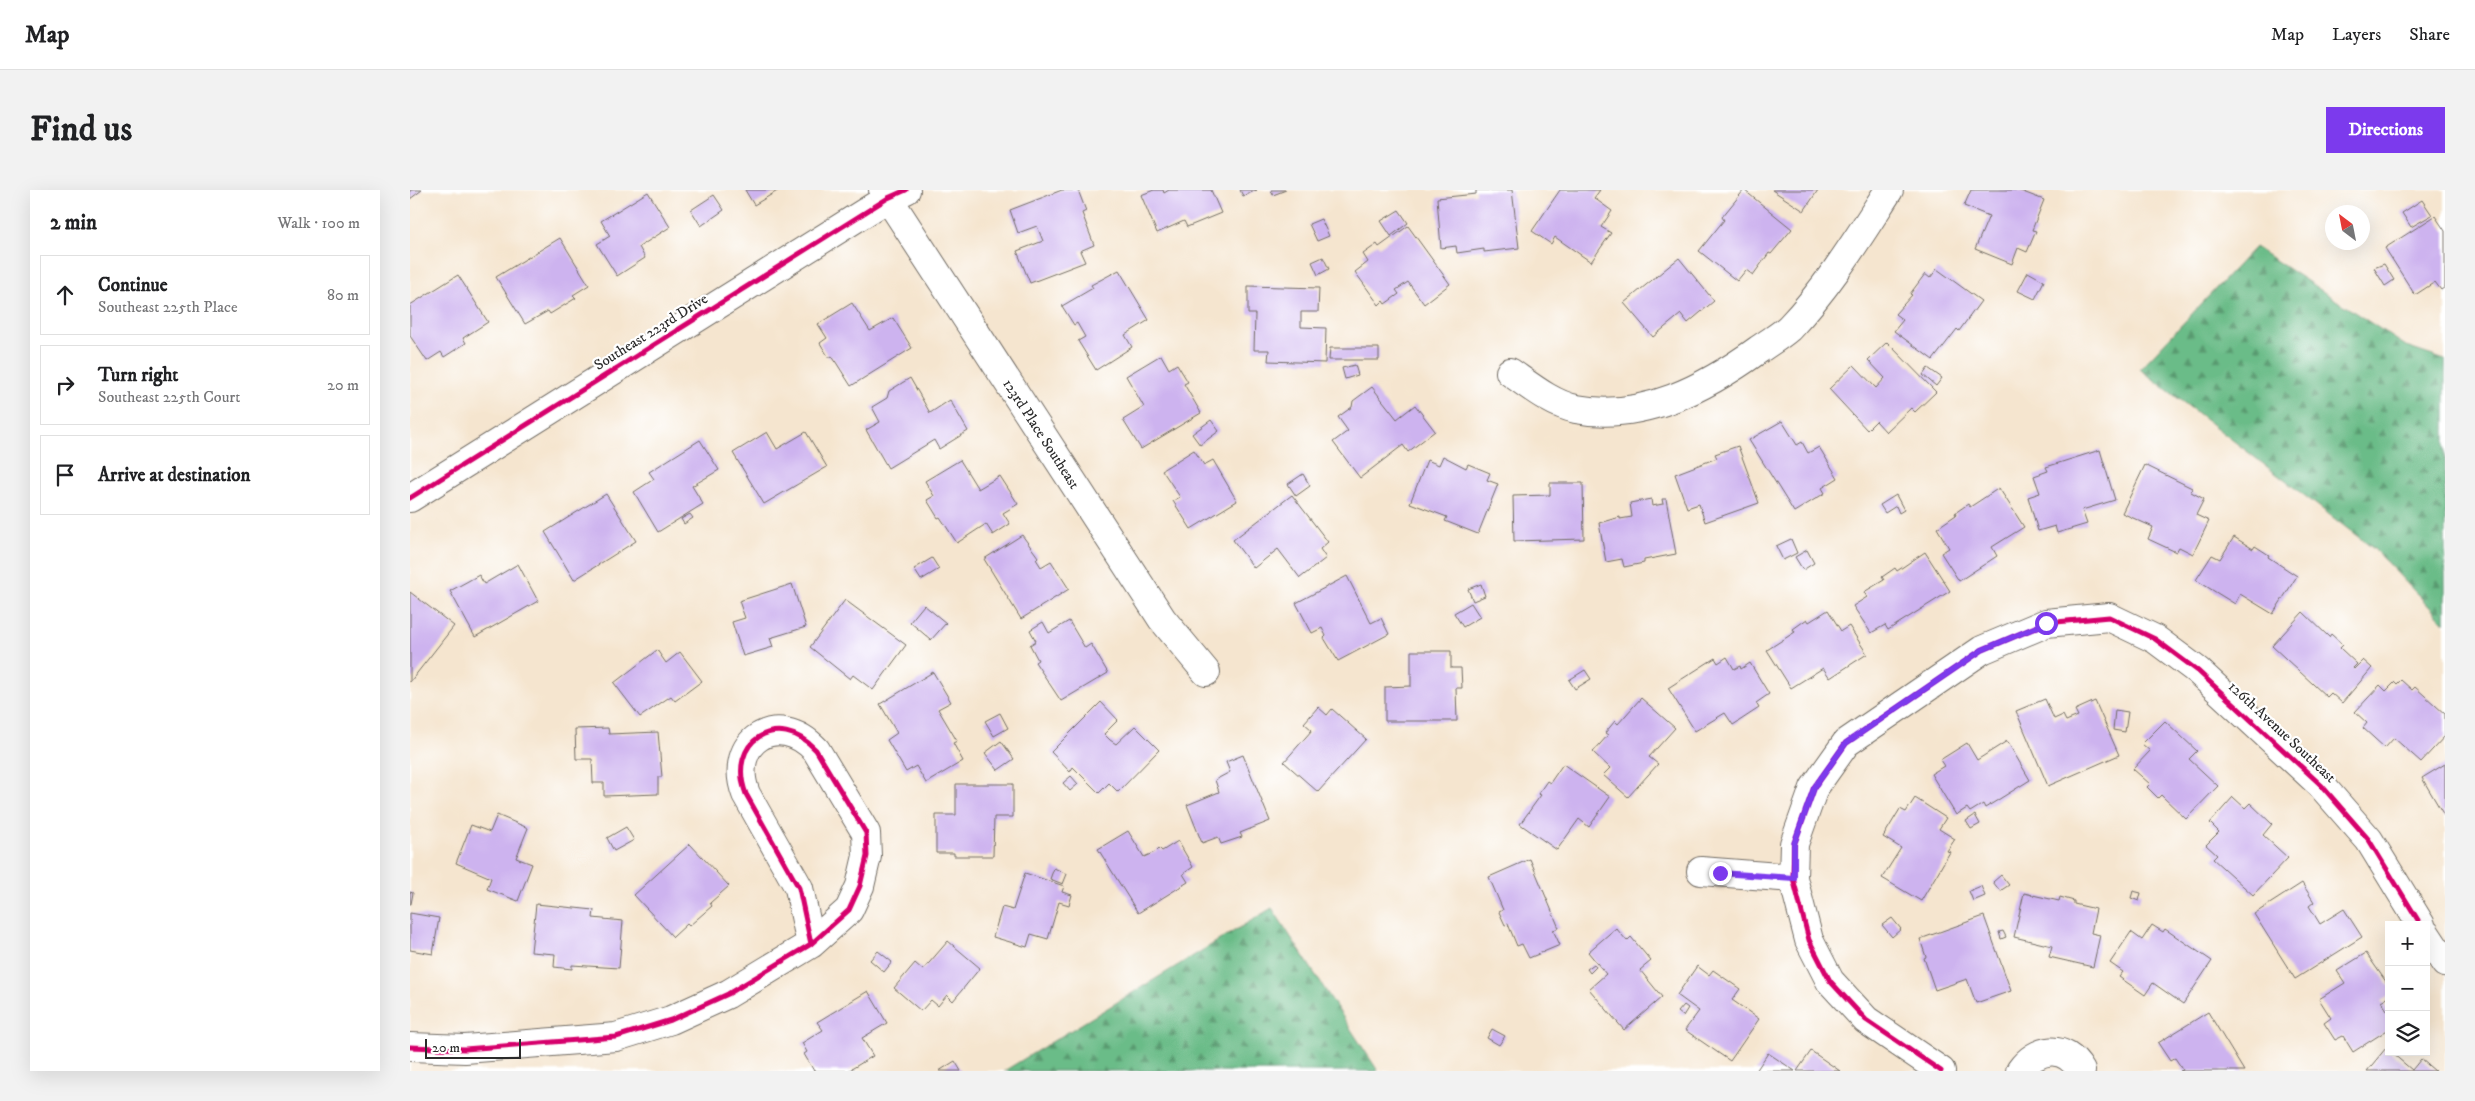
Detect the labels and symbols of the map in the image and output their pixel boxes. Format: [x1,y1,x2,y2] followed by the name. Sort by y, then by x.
[2325,205,2370,250] north arrow
[591,289,711,375] street label: Southeast 223rd Drive
[998,375,1084,493] street label: 123rd Place Southeast
[2035,612,2058,635] route start
[2224,677,2340,787] street label: 126th Avenue Southeast
[1709,862,1732,885] route end
[425,1036,521,1059] scale bar

